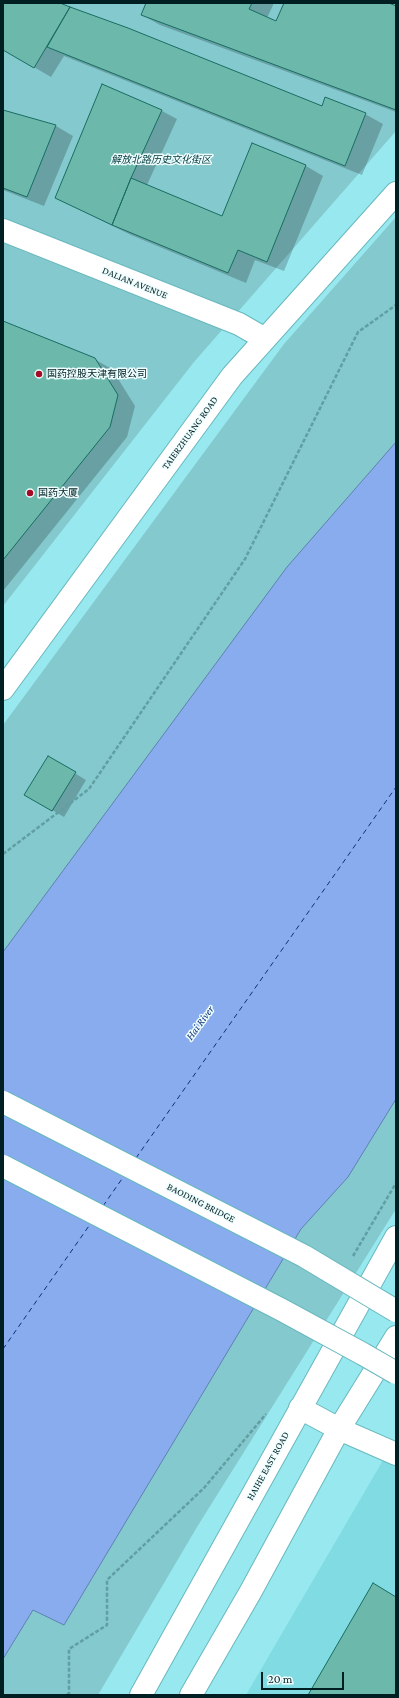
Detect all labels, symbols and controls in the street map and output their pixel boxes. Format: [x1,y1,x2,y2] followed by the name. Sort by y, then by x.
[111,154,211,166] park label: 解放北路历史文化街区
[100,264,170,302] street label: DALIAN AVENUE
[47,368,147,380] place label: 国药控股天津有限公司
[34,369,44,379] marker: 国药控股天津有限公司
[159,394,221,472] street label: TAIERZHUANG ROAD
[38,487,78,499] place label: 国药大厦
[25,488,35,498] marker: 国药大厦
[183,1003,217,1043] water label: Hai River
[165,1181,237,1225] street label: BAODING BRIDGE
[244,1430,292,1502] street label: HAIHE EAST ROAD
[263,1664,346,1690] scale bar
[268,1672,292,1686] text: 20 m

